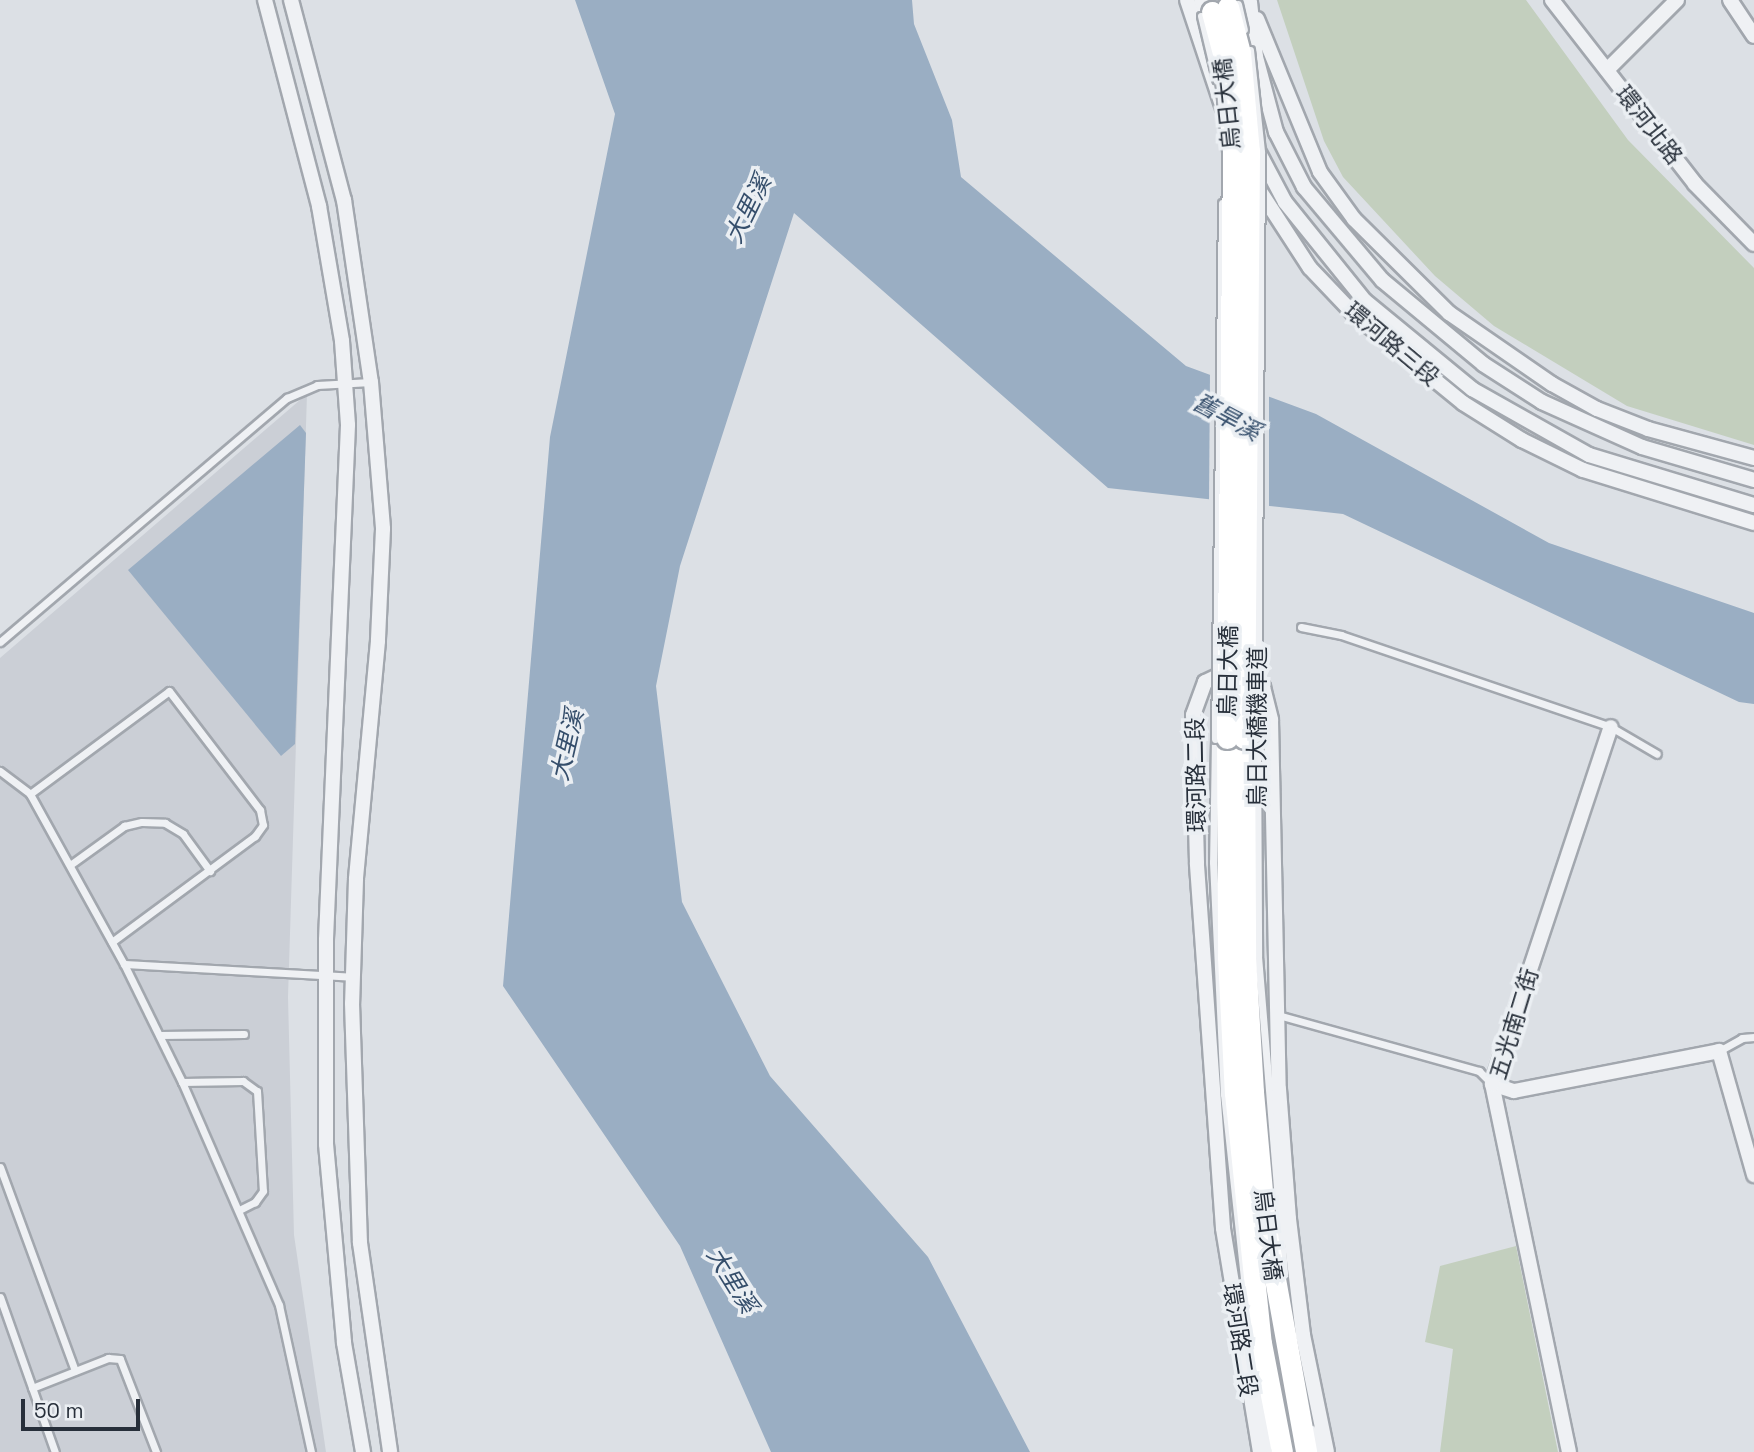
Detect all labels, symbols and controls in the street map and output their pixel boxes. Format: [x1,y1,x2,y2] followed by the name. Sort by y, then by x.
[1208,57,1246,151] street label: 烏日大橋
[1610,80,1688,170] street label: 環河北路
[719,170,777,248] water label: 大里溪
[1339,296,1445,392] street label: 環河路三段
[1188,387,1266,447] water label: 舊旱溪
[1213,625,1243,717] street label: 烏日大橋
[1243,647,1271,807] street label: 烏日大橋機車道
[545,707,589,783] water label: 大里溪
[1181,717,1211,833] street label: 環河路二段
[1484,965,1544,1083] street label: 五光南二街
[1249,1188,1287,1282] street label: 烏日大橋
[701,1242,763,1318] water label: 大里溪
[1217,1281,1263,1399] street label: 環河路二段
[24,1386,144,1430] scale bar
[34,1397,84,1424] text: 50 m

